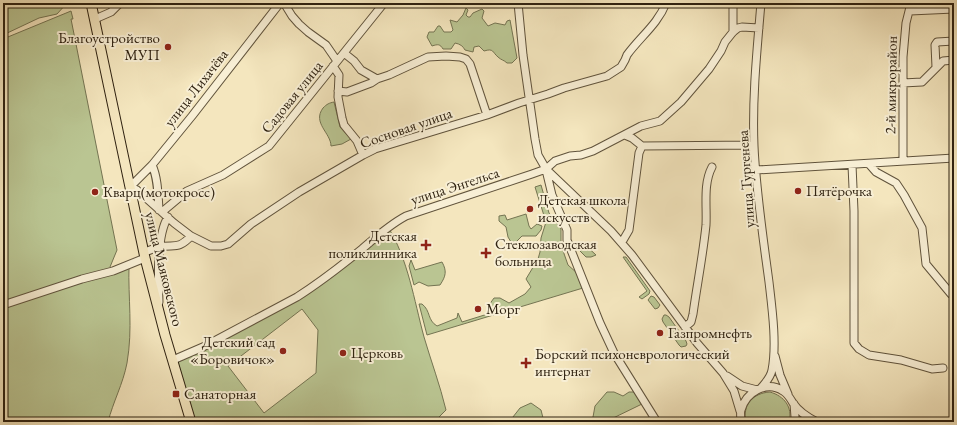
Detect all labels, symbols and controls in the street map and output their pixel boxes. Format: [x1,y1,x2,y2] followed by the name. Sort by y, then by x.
[58,28,160,64] place label: Благоустройство МУП
[880,35,901,134] street label: 2-й микрорайон
[163,42,173,52] marker: Благоустройство МУП
[159,45,232,130] street label: улица Лихачёва
[257,57,327,137] street label: Садовая улица
[357,103,454,152] street label: Сосновая улица
[733,129,758,229] street label: улица Тургенева
[408,162,501,209] street label: улица Энгельса
[806,181,872,200] place label: Пятёрочка
[103,182,215,201] place label: Кварц(мотокросс)
[793,186,803,196] marker: Пятёрочка
[90,187,100,197] marker: Кварц(мотокросс)
[538,190,627,226] place label: Детская школа искусств
[525,204,535,214] marker: Детская школа искусств
[141,210,188,328] street label: улица Маяковского
[328,226,417,262] place label: Детская поликлинника
[495,234,597,270] place label: Стеклозаводская больница
[420,239,432,251] marker: Детская поликлинника
[480,247,492,259] marker: Стеклозаводская больница
[486,299,520,318] place label: Морг
[473,304,483,314] marker: Морг
[668,323,752,342] place label: Газпромнефть
[655,328,665,338] marker: Газпромнефть
[190,332,275,368] place label: Детский сад «Боровичок»
[351,343,403,362] place label: Церковь
[535,344,730,380] place label: Борский психоневрологический интернат
[278,346,288,356] marker: Детский сад «Боровичок»
[338,348,348,358] marker: Церковь
[520,357,532,369] marker: Борский психоневрологический интернат
[184,384,257,403] place label: Санаторная
[171,389,181,399] marker: Санаторная

